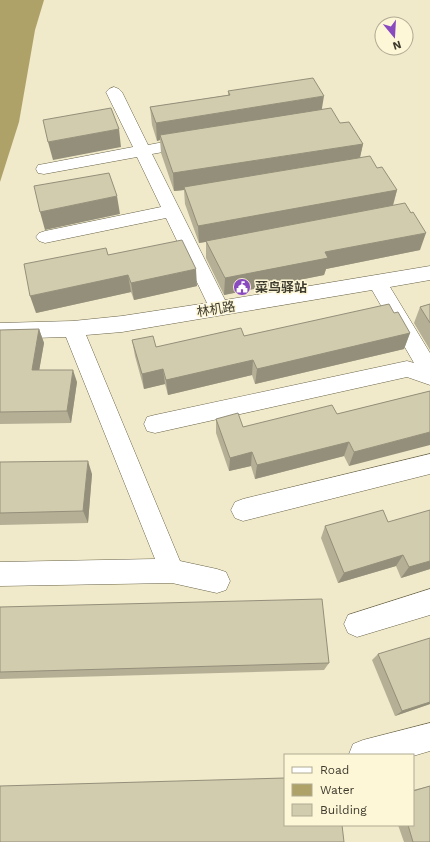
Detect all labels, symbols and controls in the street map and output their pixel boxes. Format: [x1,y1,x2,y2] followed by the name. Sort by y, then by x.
[374,16,414,56] north arrow
[391,38,403,52] text: N
[232,277,252,297] public building icon: 菜鸟驿站
[255,280,307,295] place label: 菜鸟驿站
[196,299,236,319] street label: 林机路
[284,754,414,826] legend
[320,763,349,777] text: Road
[320,783,355,797] text: Water
[320,803,367,817] text: Building

